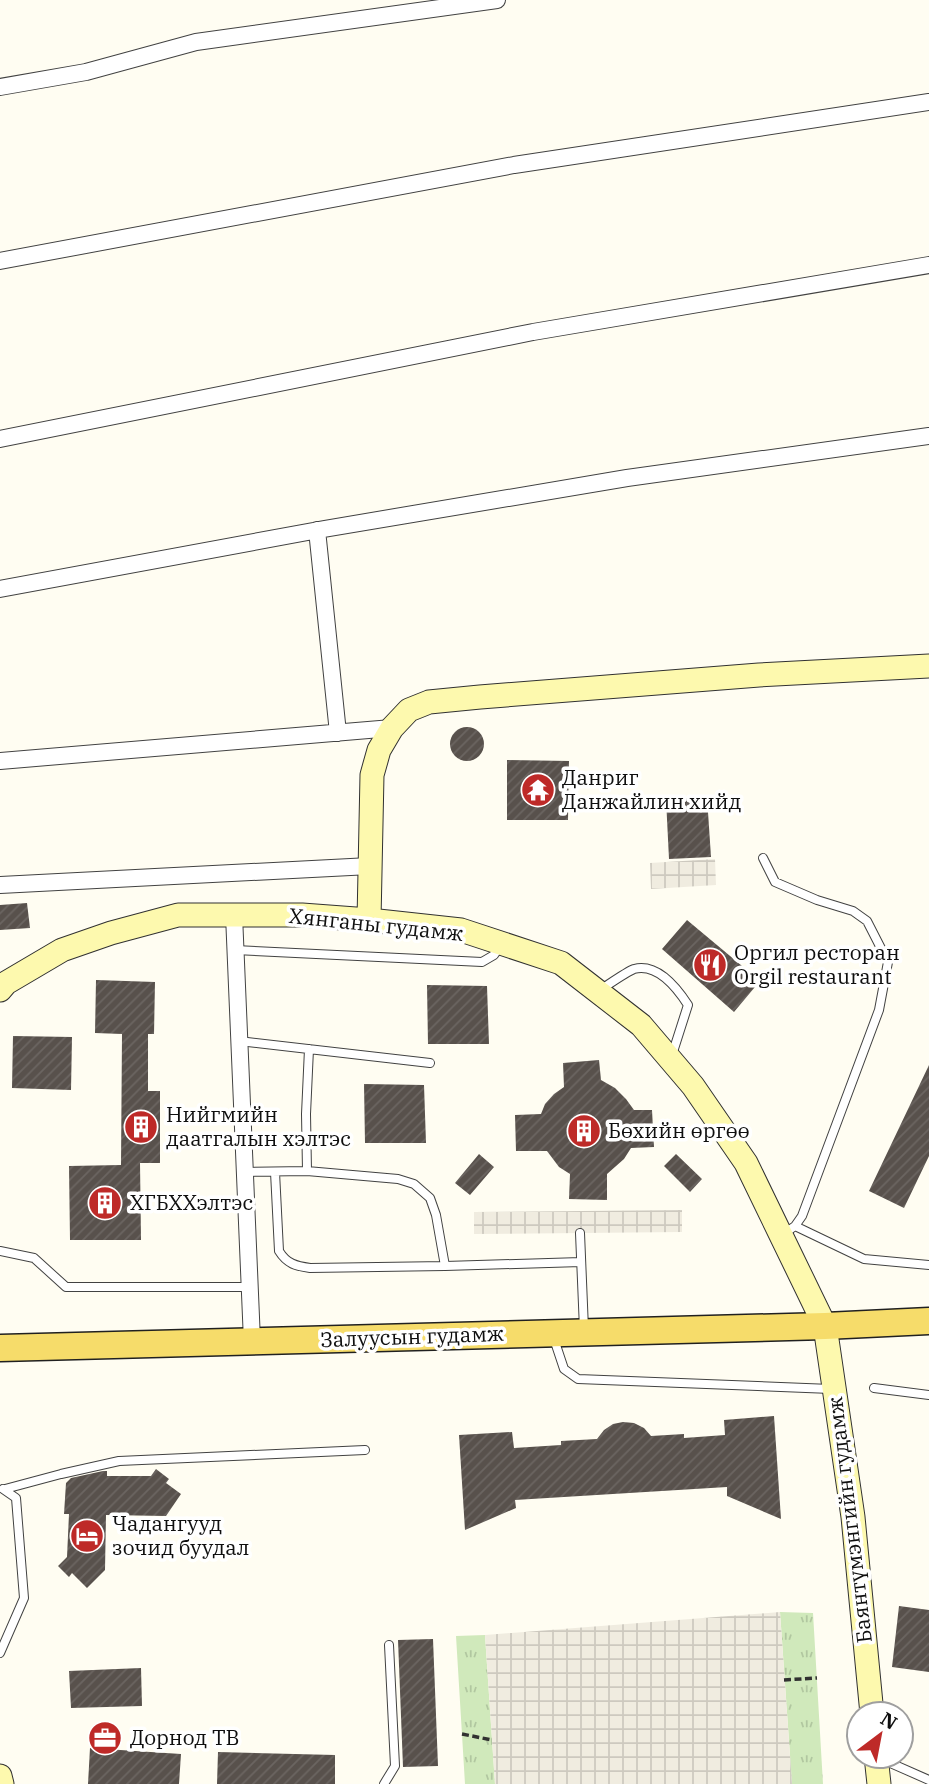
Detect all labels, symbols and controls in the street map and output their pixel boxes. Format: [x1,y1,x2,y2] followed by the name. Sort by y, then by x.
[562,763,742,815] place label: Данриг Данжайлин хийд
[519,771,557,809] temple icon: Данриг Данжайлин хийд
[288,901,465,947] street label: Хянганы гудамж
[734,938,900,990] place label: Оргил ресторан Orgil restaurant
[691,946,729,984] restaurant icon: Оргил ресторан Orgil restaurant
[166,1100,351,1152] place label: Нийгмийн даатгалын хэлтэс
[122,1108,160,1146] building icon: Нийгмийн даатгалын хэлтэс
[565,1112,603,1150] building icon: Бөхийн өргөө
[608,1116,750,1144] place label: Бөхийн өргөө
[86,1184,124,1222] building icon: ХГБХХэлтэс
[130,1188,253,1216] place label: ХГБХХэлтэс
[320,1319,505,1353] street label: Залуусын гудамж
[820,1395,878,1645] street label: Баянтүмэнгийн гудамж
[112,1509,250,1561] place label: Чадангууд зочид буудал
[68,1517,106,1555] hotel icon: Чадангууд зочид буудал
[845,1700,915,1770] north arrow
[876,1706,902,1735] text: N
[86,1719,124,1757] office icon: Дорнод ТВ
[130,1723,240,1751] place label: Дорнод ТВ

